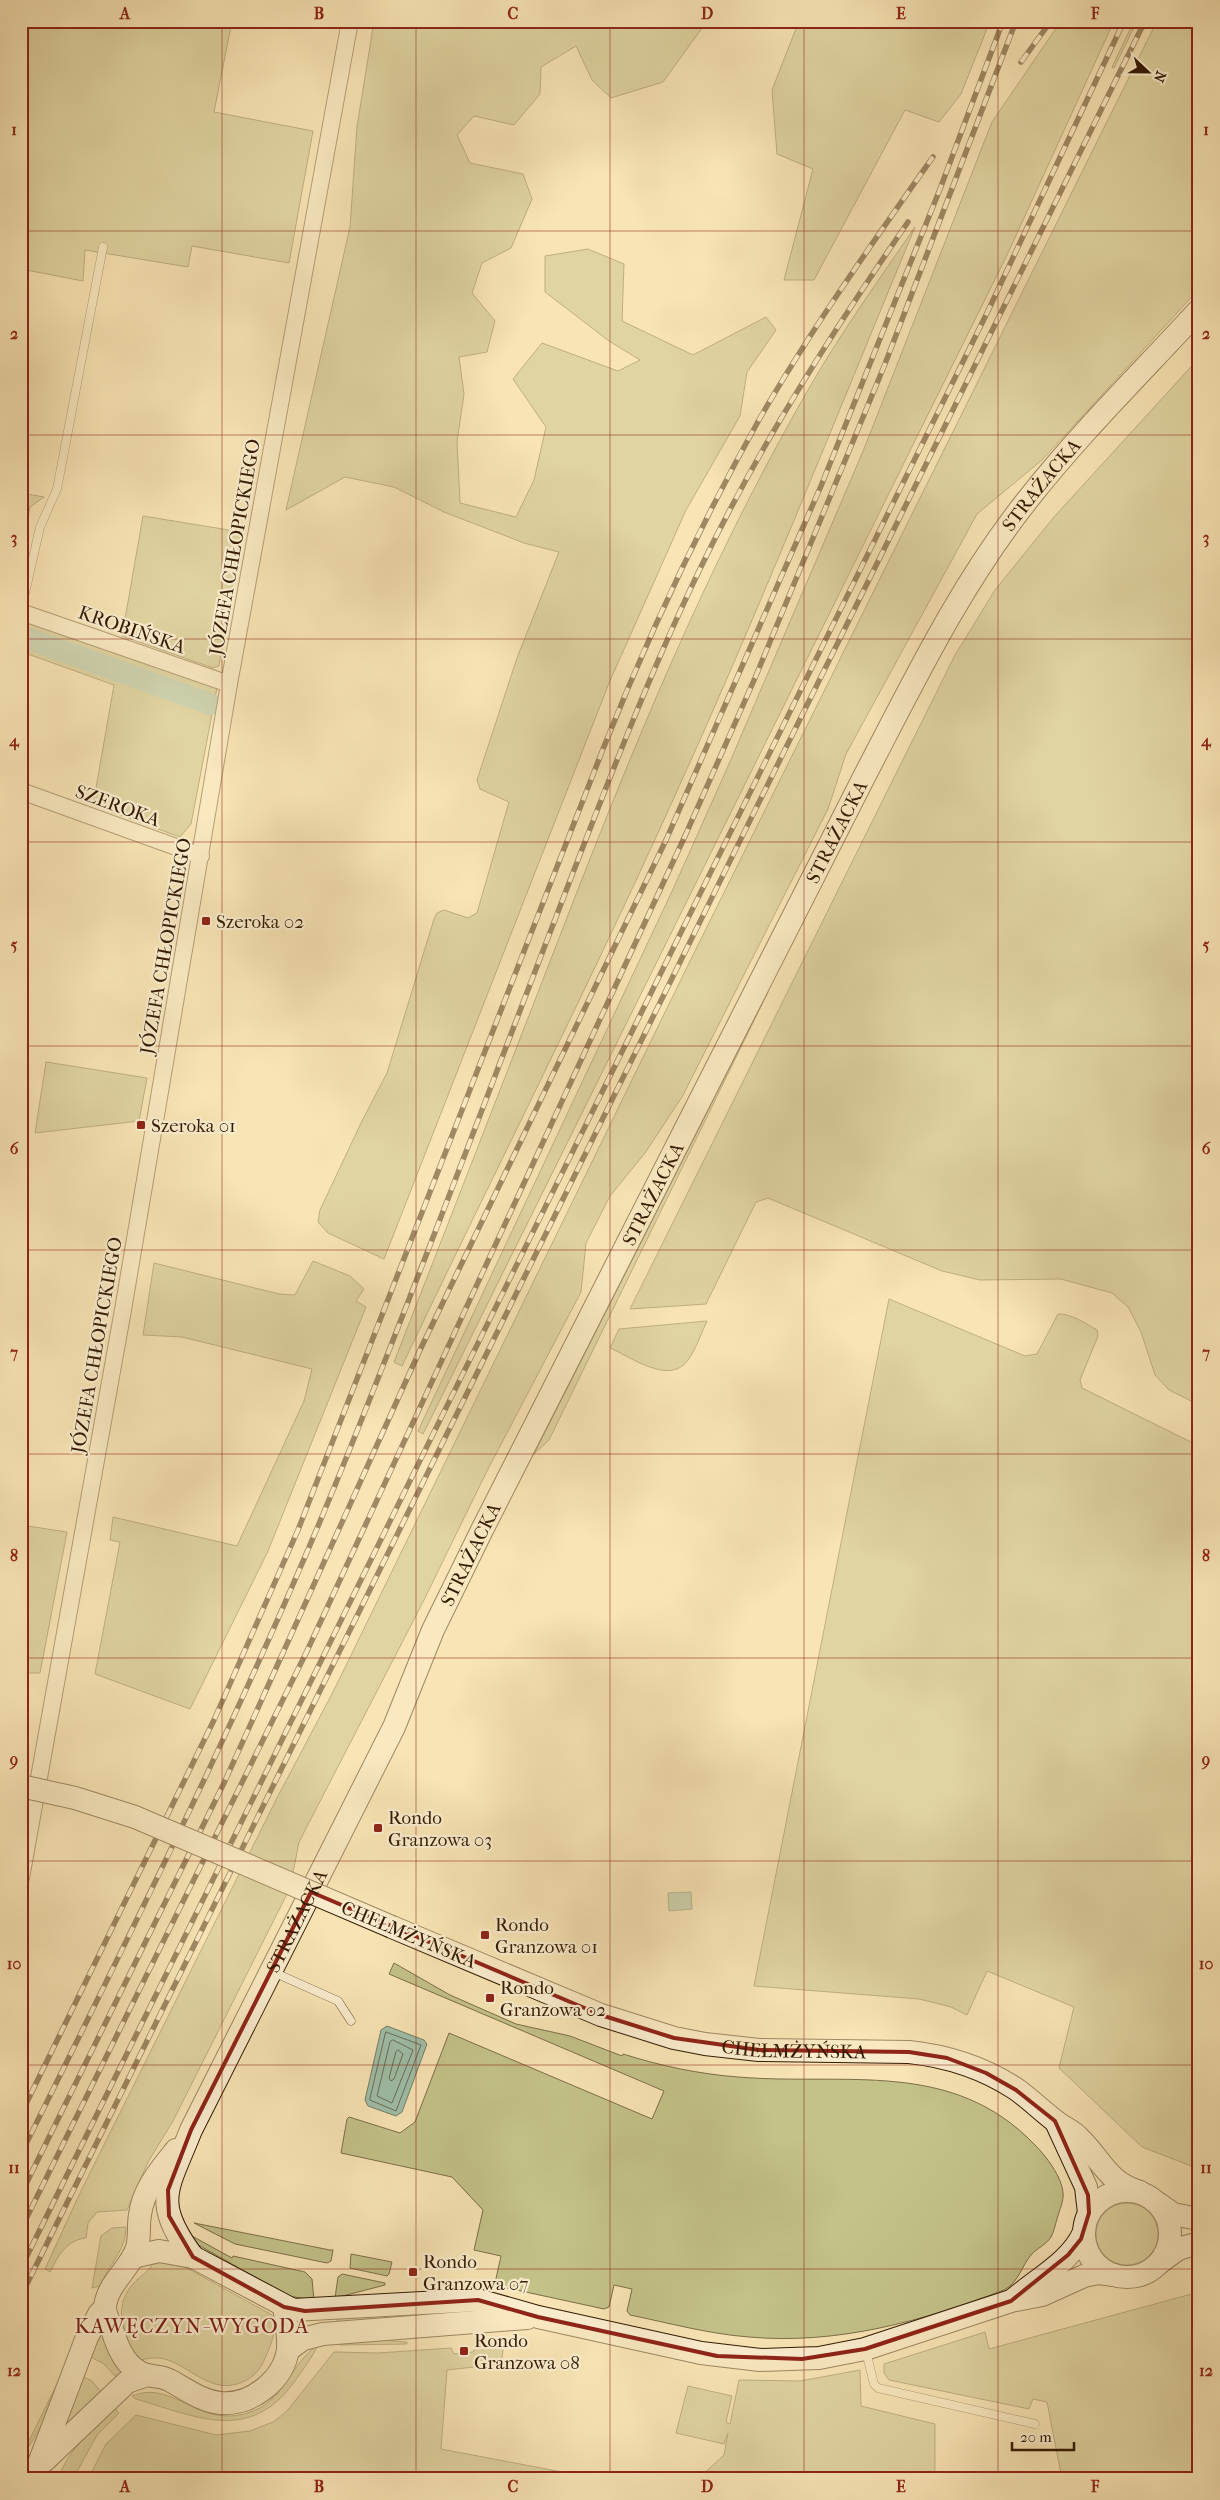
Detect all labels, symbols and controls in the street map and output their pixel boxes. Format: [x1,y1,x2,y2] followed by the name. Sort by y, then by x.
[119,4,131,23] text: A
[314,4,324,23] text: B
[508,4,519,23] text: C
[701,4,713,23] text: D
[896,4,906,23] text: E
[1090,4,1100,23] text: F
[1122,48,1172,98] north arrow
[1150,69,1169,85] text: N
[11,120,17,139] text: 1
[1203,120,1209,139] text: 1
[10,324,18,343] text: 2
[1202,324,1210,343] text: 2
[998,434,1086,536] street label: STRAŻACKA
[204,437,265,659] street label: JÓZEFA CHŁOPICKIEGO
[11,528,17,548] text: 3
[1203,528,1209,548] text: 3
[75,601,189,659] street label: KROBIŃSKA
[8,731,20,751] text: 4
[1200,731,1212,751] text: 4
[802,776,873,887] street label: STRAŻACKA
[72,780,164,832] street label: SZEROKA
[135,836,196,1058] street label: JÓZEFA CHŁOPICKIEGO
[216,911,304,933] place label: Szeroka 02
[200,915,212,927] marker: Szeroka 02
[11,935,18,954] text: 5
[1203,935,1210,954] text: 5
[151,1115,236,1137] place label: Szeroka 01
[135,1119,147,1131] marker: Szeroka 01
[10,1139,19,1158] text: 6
[618,1139,689,1249] street label: STRAŻACKA
[1202,1139,1211,1158] text: 6
[66,1235,127,1457] street label: JÓZEFA CHŁOPICKIEGO
[9,1343,18,1362] text: 7
[1201,1343,1210,1362] text: 7
[436,1499,506,1610] street label: STRAŻACKA
[10,1546,18,1565] text: 8
[1202,1546,1210,1565] text: 8
[9,1750,18,1770] text: 9
[1201,1750,1210,1770] text: 9
[388,1807,492,1851] place label: Rondo Granzowa 03
[372,1822,384,1834] marker: Rondo Granzowa 03
[262,1866,333,1977] street label: STRAŻACKA
[338,1897,480,1974] street label: CHEŁMŻYŃSKA
[495,1914,598,1958] place label: Rondo Granzowa 01
[479,1929,491,1941] marker: Rondo Granzowa 01
[7,1954,21,1973] text: 10
[1199,1954,1213,1973] text: 10
[500,1977,606,2021] place label: Rondo Granzowa 02
[484,1992,496,2004] marker: Rondo Granzowa 02
[720,2036,867,2063] street label: CHEŁMŻYŃSKA
[8,2158,20,2177] text: 11
[1200,2158,1212,2177] text: 11
[423,2251,528,2295] place label: Rondo Granzowa 07
[407,2266,419,2278] marker: Rondo Granzowa 07
[74,2314,310,2338] district label: KAWĘCZYN-WYGODA
[474,2330,580,2374] place label: Rondo Granzowa 08
[458,2345,470,2357] marker: Rondo Granzowa 08
[7,2361,21,2380] text: 12
[1199,2361,1213,2380] text: 12
[1012,2420,1075,2452] scale bar
[1020,2428,1052,2446] text: 20 m
[119,2477,131,2496] text: A
[314,2477,324,2496] text: B
[508,2477,519,2496] text: C
[701,2477,713,2496] text: D
[896,2477,906,2496] text: E
[1090,2477,1100,2496] text: F

